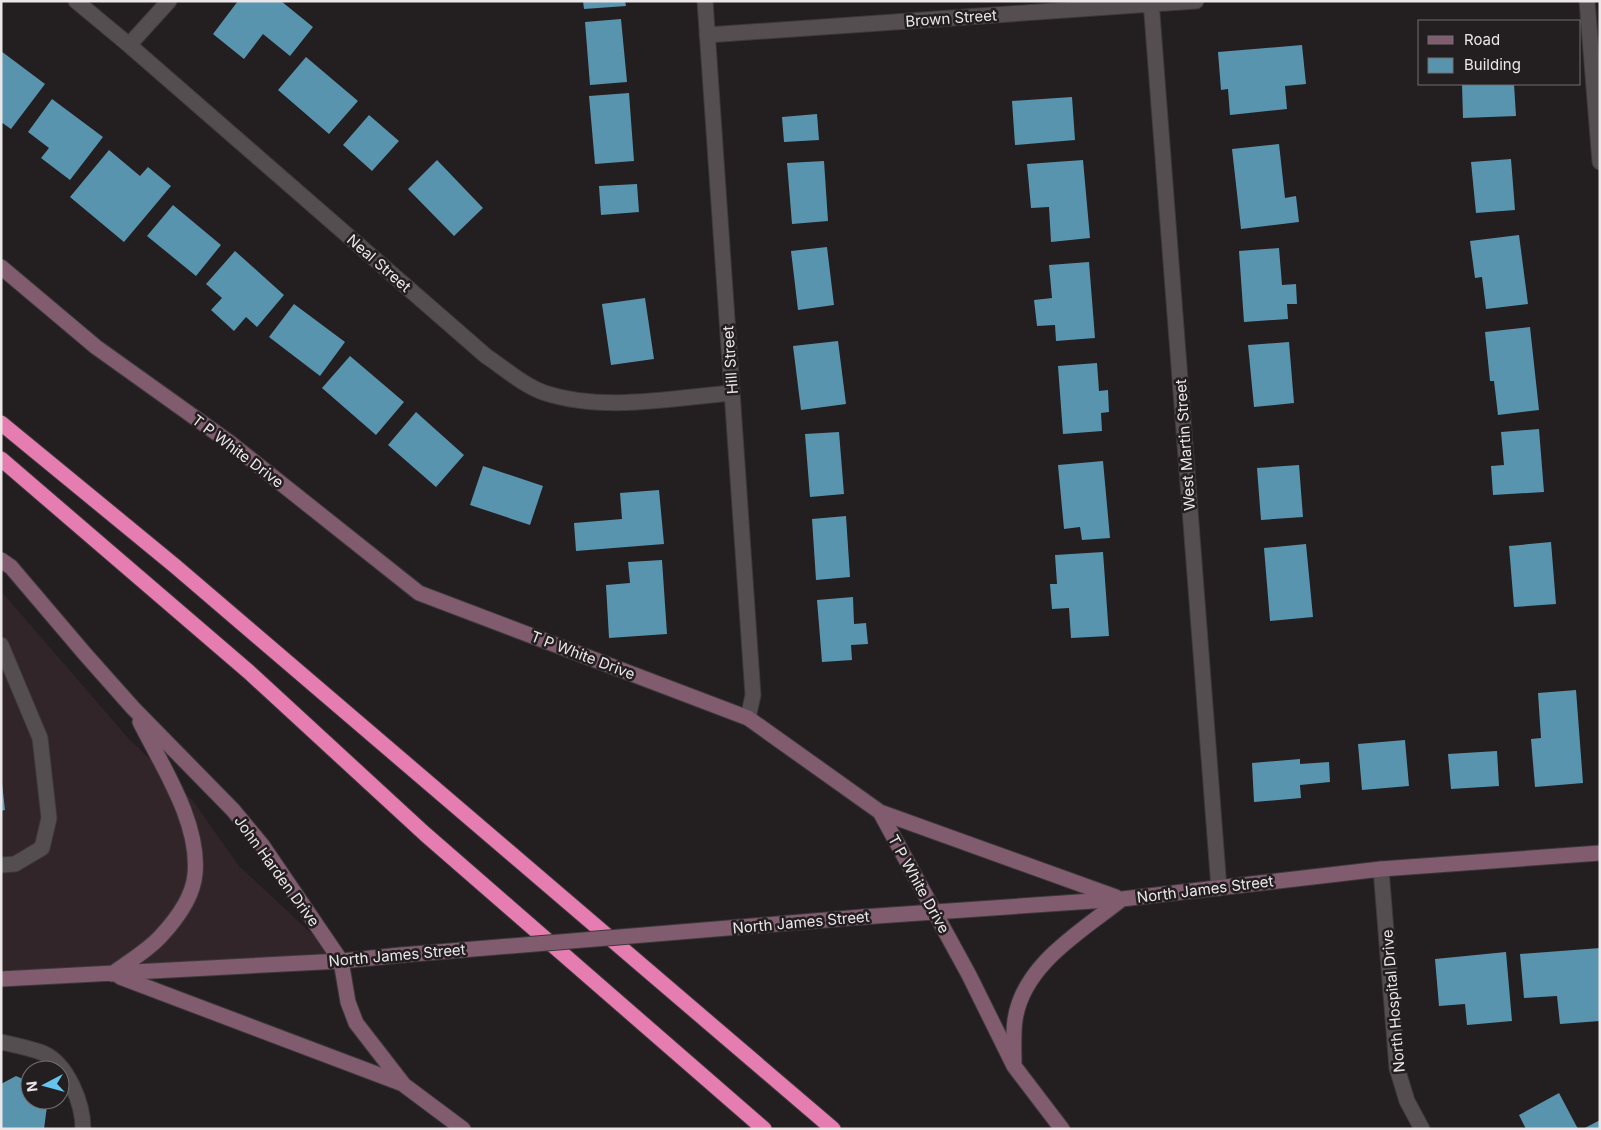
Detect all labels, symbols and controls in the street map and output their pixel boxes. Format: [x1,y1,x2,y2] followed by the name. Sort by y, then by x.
[905,5,997,31] street label: Brown Street
[1418,20,1581,85] legend
[1464,30,1500,49] text: Road
[1464,55,1521,74] text: Building
[343,230,415,296] street label: Neal Street
[718,325,742,395] street label: Hill Street
[1171,379,1199,511] street label: West Martin Street
[188,410,288,492] street label: T P White Drive
[528,626,638,684] street label: T P White Drive
[230,812,324,930] street label: John Harden Drive
[884,831,954,937] street label: T P White Drive
[1136,871,1274,907] street label: North James Street
[732,907,870,937] street label: North James Street
[1377,929,1409,1073] street label: North Hospital Drive
[328,940,466,970] street label: North James Street
[20,1060,70,1110] north arrow
[23,1080,41,1093] text: N

